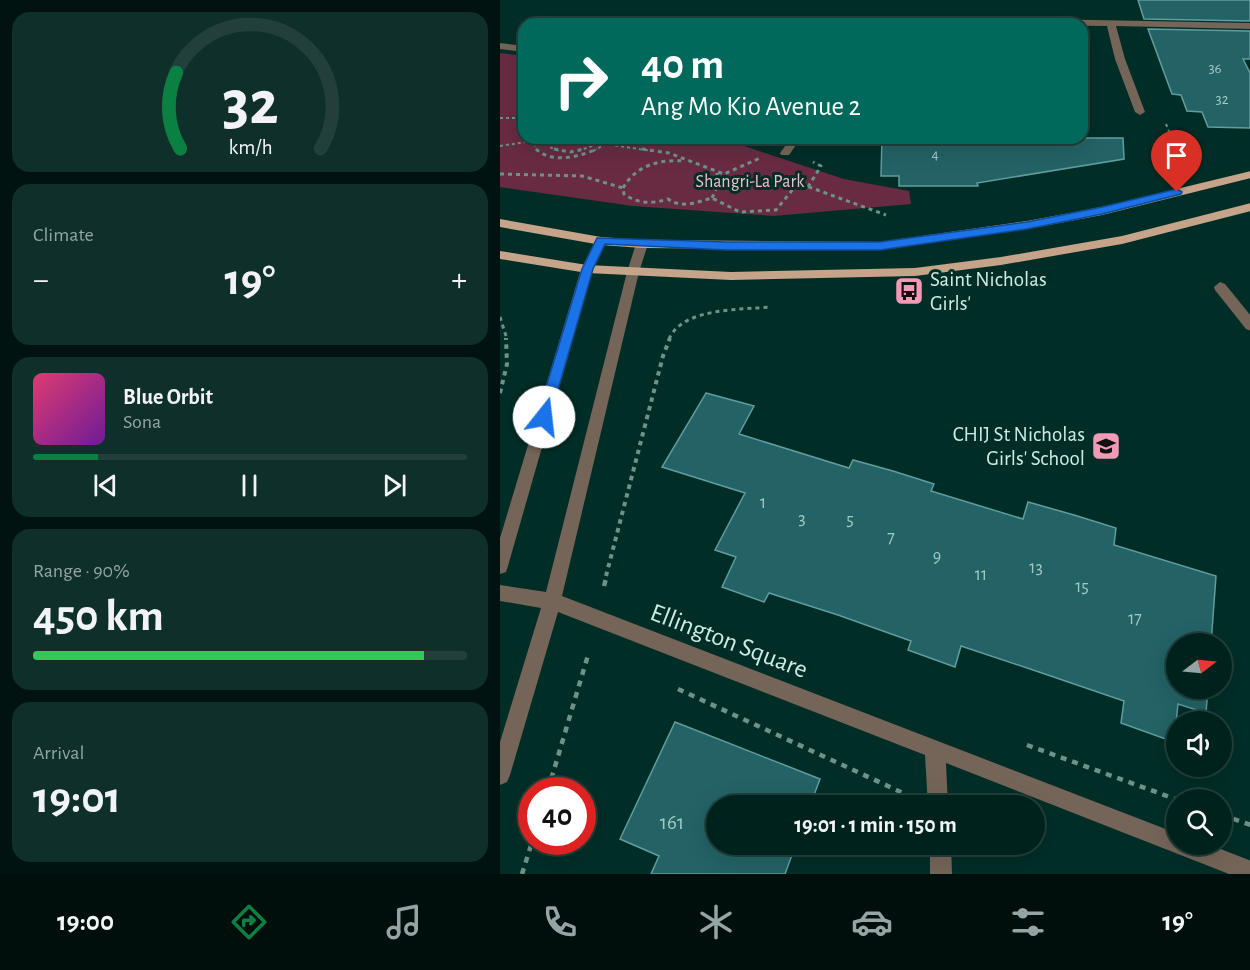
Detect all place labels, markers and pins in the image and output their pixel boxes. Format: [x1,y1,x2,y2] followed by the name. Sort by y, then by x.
[1151,130,1202,192] pin
[930,269,1047,314] place label: Saint Nicholas Girls'
[893,275,925,307] bus stop icon: Saint Nicholas Girls'
[953,424,1085,469] place label: CHIJ St Nicholas Girls' School
[1090,430,1122,462] school or university icon: CHIJ St Nicholas Girls' School

